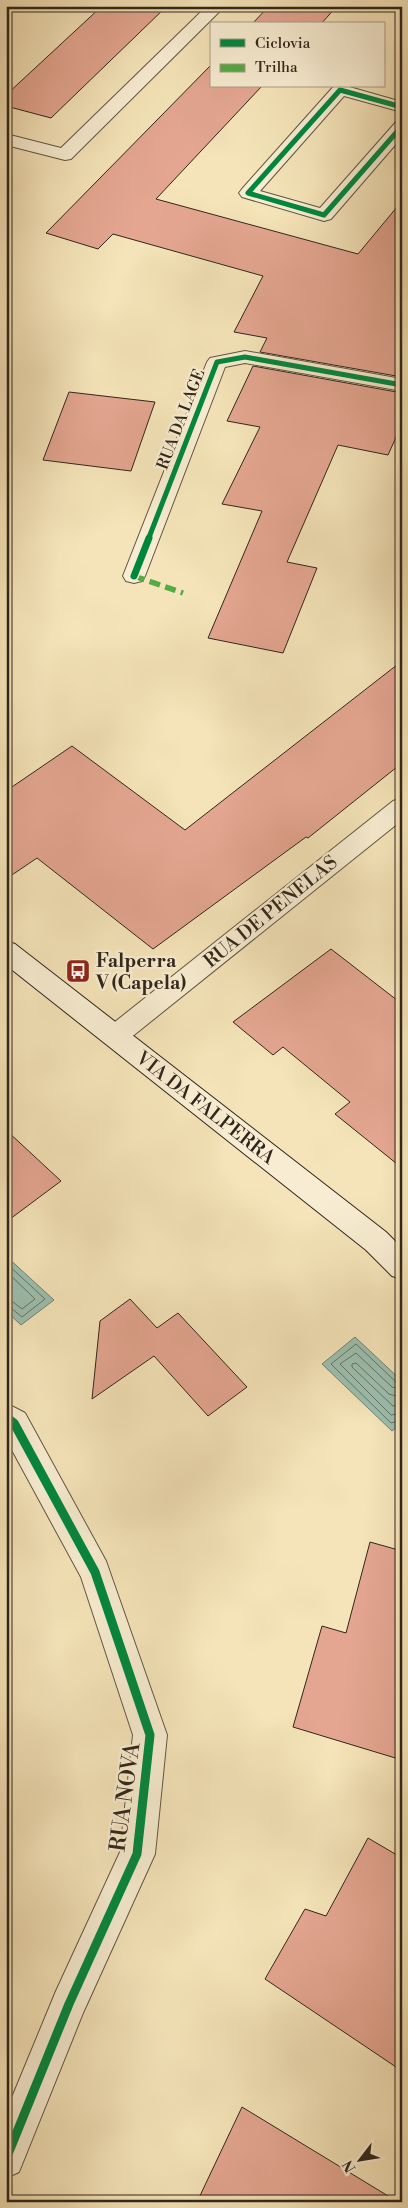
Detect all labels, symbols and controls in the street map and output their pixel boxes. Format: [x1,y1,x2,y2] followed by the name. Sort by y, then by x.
[210,22,386,88] legend
[255,34,311,53] text: Ciclovia
[255,58,298,77] text: Trilha
[153,366,209,473] street label: RUA DA LAGE
[199,850,342,973] street label: RUA DE PENELAS
[95,949,186,995] place label: Falperra V (Capela)
[65,958,91,984] bus stop icon: Falperra V (Capela)
[130,1045,281,1170] street label: VIA DA FALPERRA
[104,1740,147,1853] street label: RUA NOVA
[336,2136,386,2186] north arrow
[339,2157,360,2176] text: N

